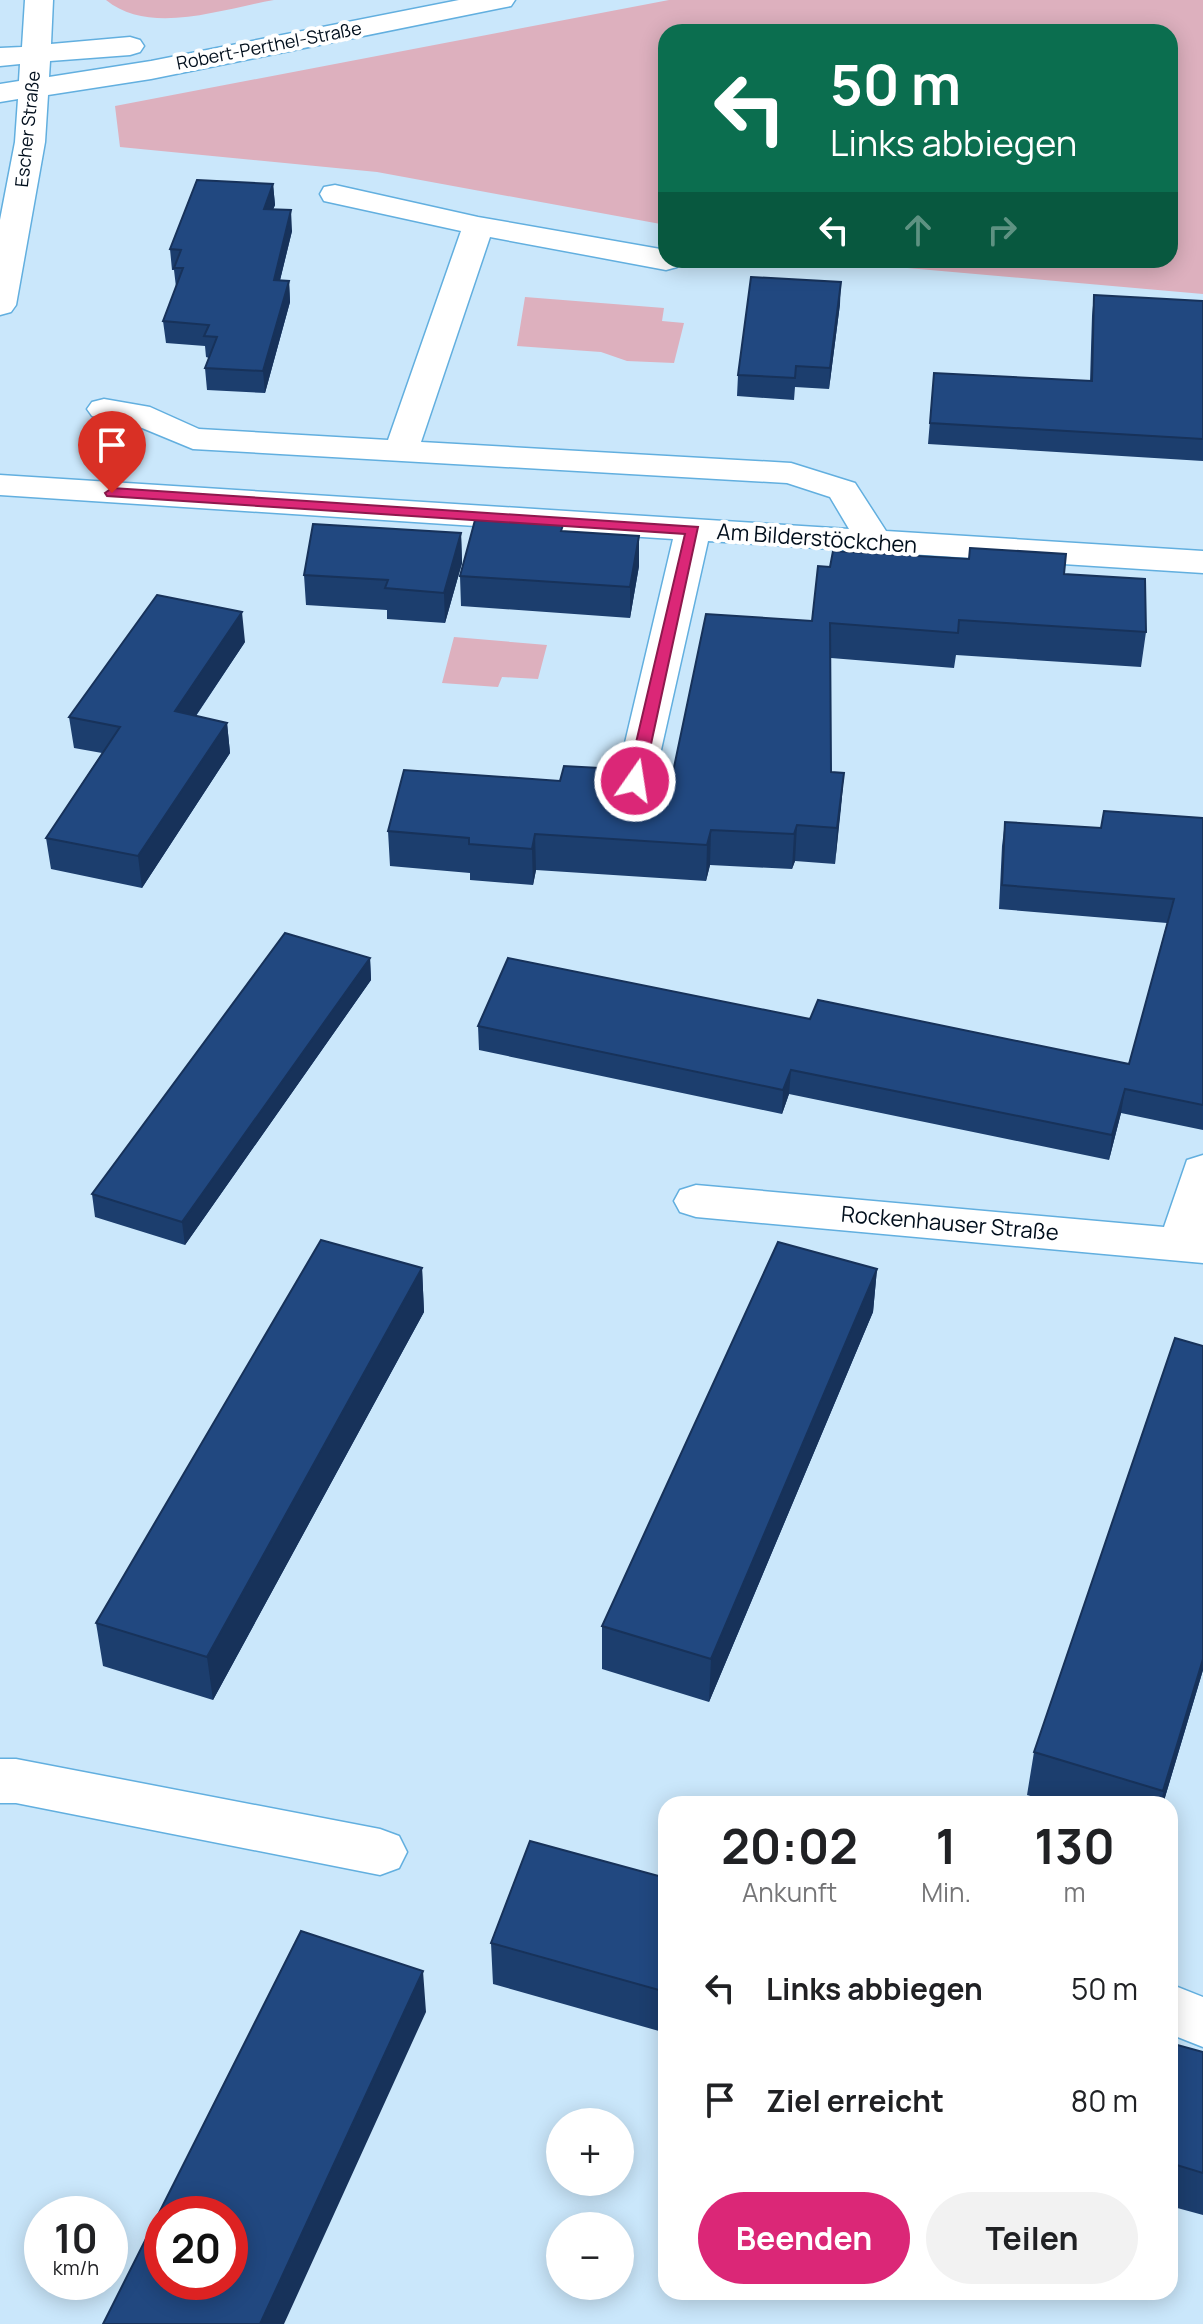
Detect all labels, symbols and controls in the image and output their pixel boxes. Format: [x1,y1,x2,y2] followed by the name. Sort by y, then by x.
[174,15,363,75] street label: Robert-Perthel-Straße
[830,45,961,122] text: 50 m
[698,56,802,160] icon: left
[9,70,45,188] street label: Escher Straße
[830,118,1077,167] text: Links abbiegen
[812,208,856,252] icon: left
[896,208,940,252] icon: ahead
[980,208,1024,252] icon: right
[78,411,146,493] pin
[90,423,134,467] icon: arrive
[716,516,918,560] street label: Am Bilderstöckchen
[593,739,677,823] position arrow
[840,1199,1060,1247] street label: Rockenhauser Straße
[721,1813,858,1878] text: 20:02
[936,1813,957,1878] text: 1
[1034,1813,1115,1878] text: 130
[742,1874,837,1910] text: Ankunft
[921,1874,971,1910] text: Min.
[1064,1874,1086,1910] text: m
[698,1966,742,2010] icon: left
[766,1968,983,2009] text: Links abbiegen
[1071,1968,1138,2009] text: 50 m
[698,2078,742,2122] icon: arrive
[766,2080,944,2121] text: Ziel erreicht
[1071,2080,1138,2121] text: 80 m
[546,2108,634,2300] map controls
[546,2108,634,2196] button: +
[698,2192,910,2284] button: Beenden
[926,2192,1138,2284] button: Teilen
[144,2196,248,2300] speed limit sign: 20
[54,2210,98,2265] text: 10
[546,2212,634,2300] button: −
[53,2254,99,2281] text: km/h

